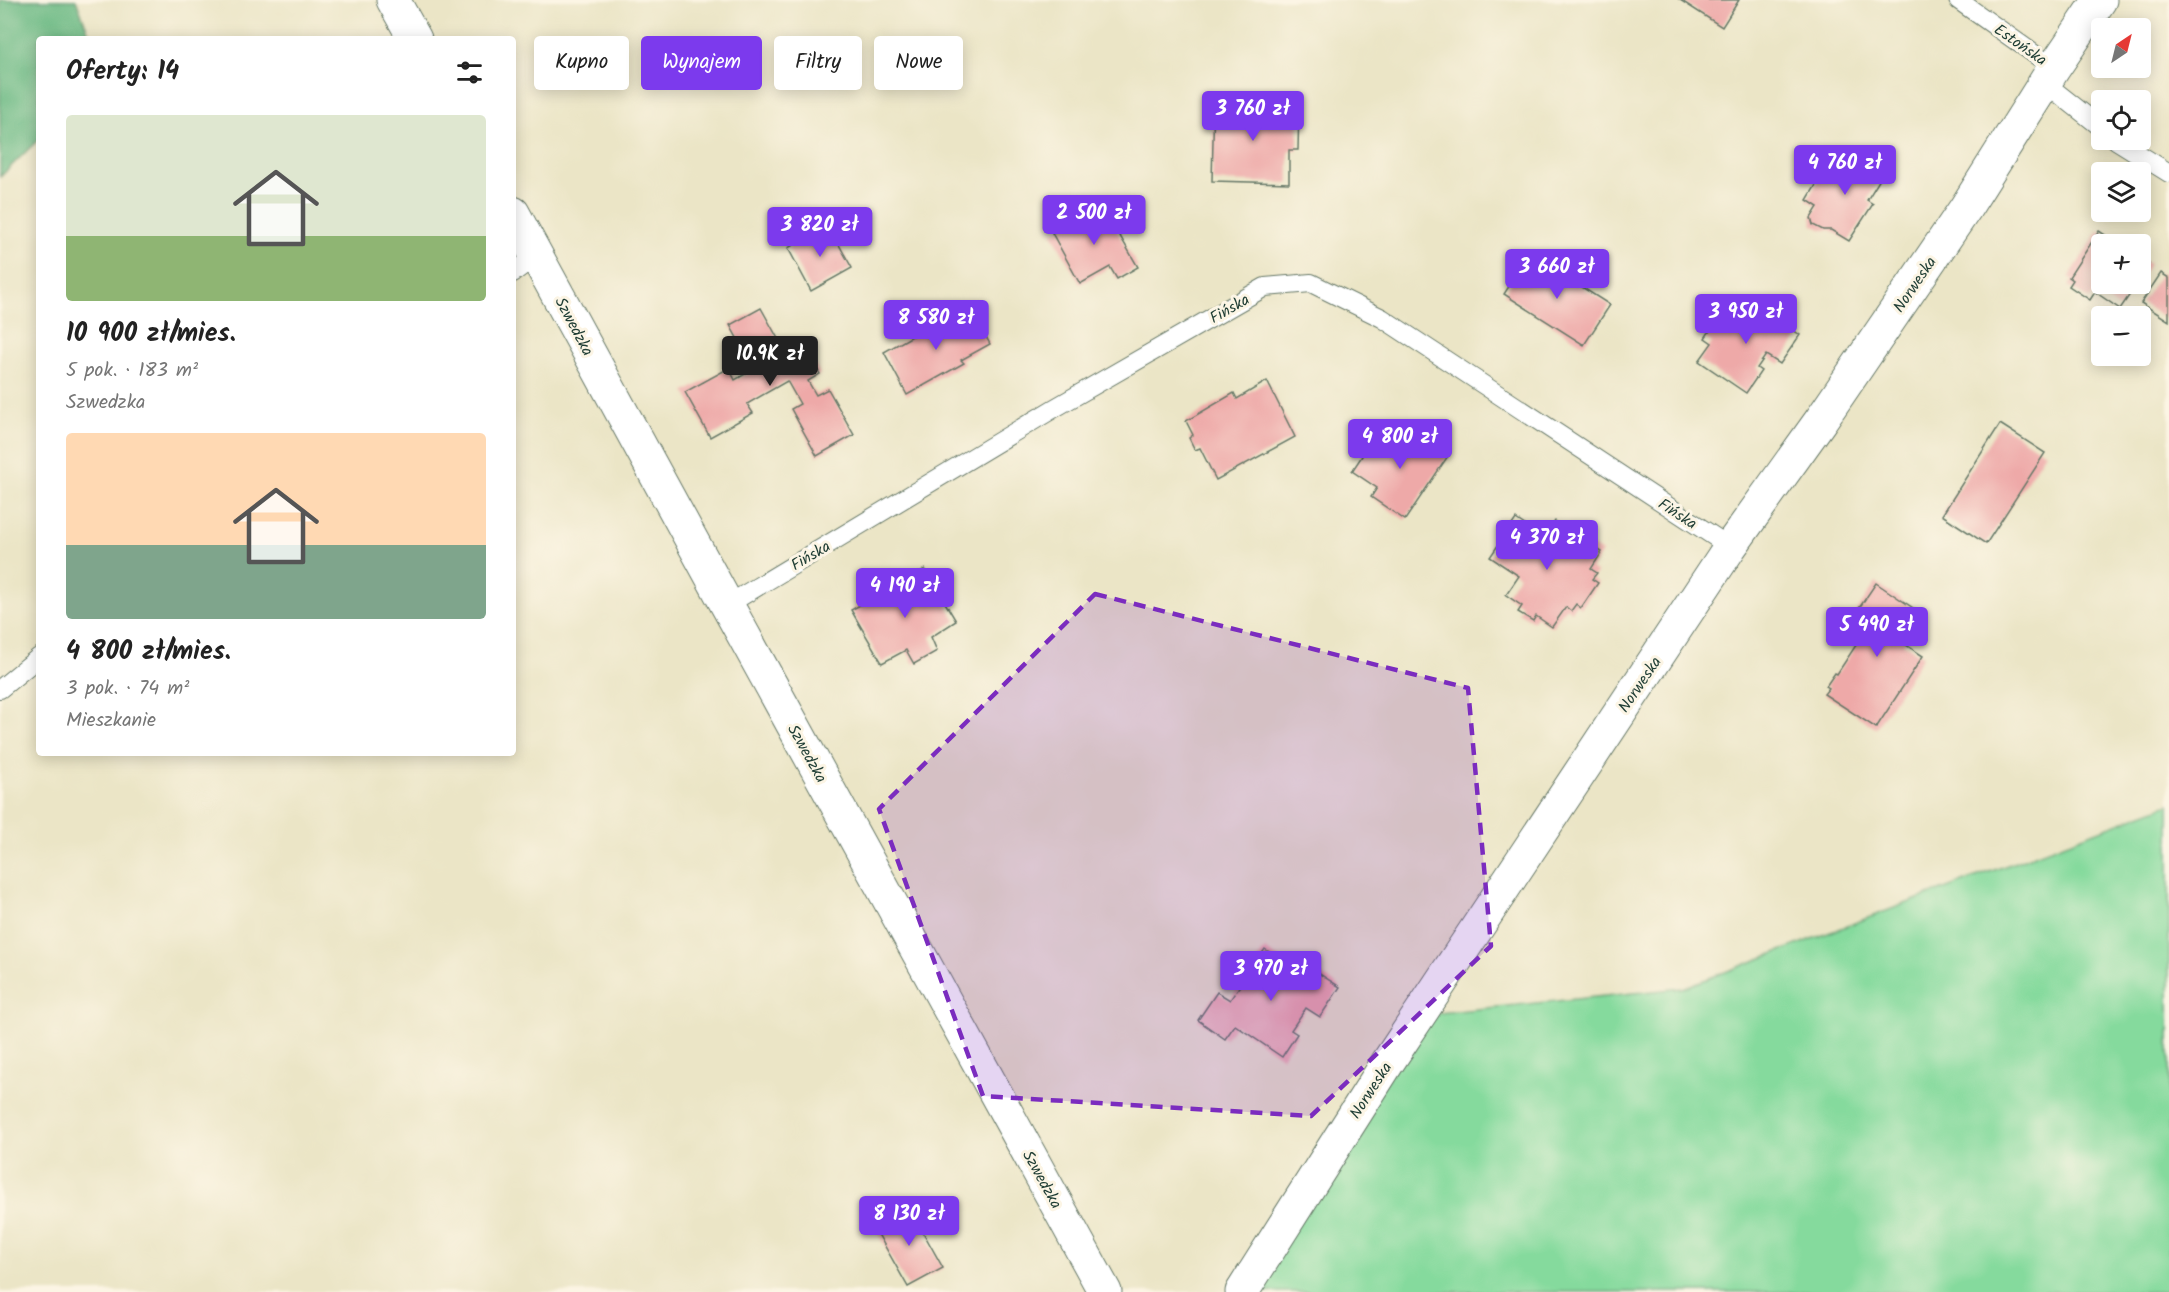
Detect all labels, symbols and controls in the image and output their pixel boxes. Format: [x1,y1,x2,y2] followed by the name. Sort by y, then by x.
[1988,18,2052,73] street label: Estońska
[2091,18,2151,78] north arrow
[2091,18,2151,366] map controls
[534,36,629,90] chip: Kupno
[641,36,762,90] chip: Wynajem
[774,36,862,90] chip: Filtry
[874,36,963,90] chip: Nowe
[66,51,179,93] text: Oferty: 14
[453,56,486,89] icon: filters
[2091,90,2151,150] button: locate
[1191,91,1315,142] pin: 3 760 zł
[1216,94,1290,126] text: 3 760 zł
[1783,145,1907,196] pin: 4 760 zł
[1808,148,1882,180] text: 4 760 zł
[222,154,330,262] icon: home
[2091,162,2151,222] button: layers
[1032,195,1156,246] pin: 2 500 zł
[1057,198,1131,230] text: 2 500 zł
[758,207,882,258] pin: 3 820 zł
[781,210,859,242] text: 3 820 zł
[2091,234,2151,294] button: +
[1495,249,1619,300] pin: 3 660 zł
[1519,252,1595,284] text: 3 660 zł
[1887,252,1943,318] street label: Norweska
[1205,288,1254,331] street label: Fińska
[548,293,600,361] street label: Szwedzka
[1684,294,1808,345] pin: 3 950 zł
[1709,297,1783,329] text: 3 950 zł
[874,300,998,351] pin: 8 580 zł
[898,303,974,335] text: 8 580 zł
[2091,306,2151,366] button: −
[66,313,236,355] text: 10 900 zł/mies.
[708,336,832,387] pin: 10.9K zł
[736,339,804,371] text: 10.9K zł
[66,355,198,387] text: 5 pok. · 183 m²
[66,387,145,419] text: Szwedzka
[1338,419,1462,470] pin: 4 800 zł
[1362,422,1438,454] text: 4 800 zł
[222,472,330,580] icon: home
[1653,492,1702,536] street label: Fińska
[1485,520,1609,571] pin: 4 370 zł
[1510,523,1584,555] text: 4 370 zł
[786,535,835,578] street label: Fińska
[843,568,967,619] pin: 4 190 zł
[870,571,940,603] text: 4 190 zł
[1815,607,1939,658] pin: 5 490 zł
[1840,610,1914,642] text: 5 490 zł
[66,631,231,673] text: 4 800 zł/mies.
[1612,652,1668,718] street label: Norweska
[66,673,189,705] text: 3 pok. · 74 m²
[66,705,156,737] text: Mieszkanie
[780,720,833,788] street label: Szwedzka
[1209,951,1333,1002] pin: 3 970 zł
[1234,954,1308,986] text: 3 970 zł
[1344,1058,1399,1124] street label: Norweska
[1015,1146,1068,1214] street label: Szwedzka
[847,1196,971,1247] pin: 8 130 zł
[873,1199,945,1231] text: 8 130 zł

